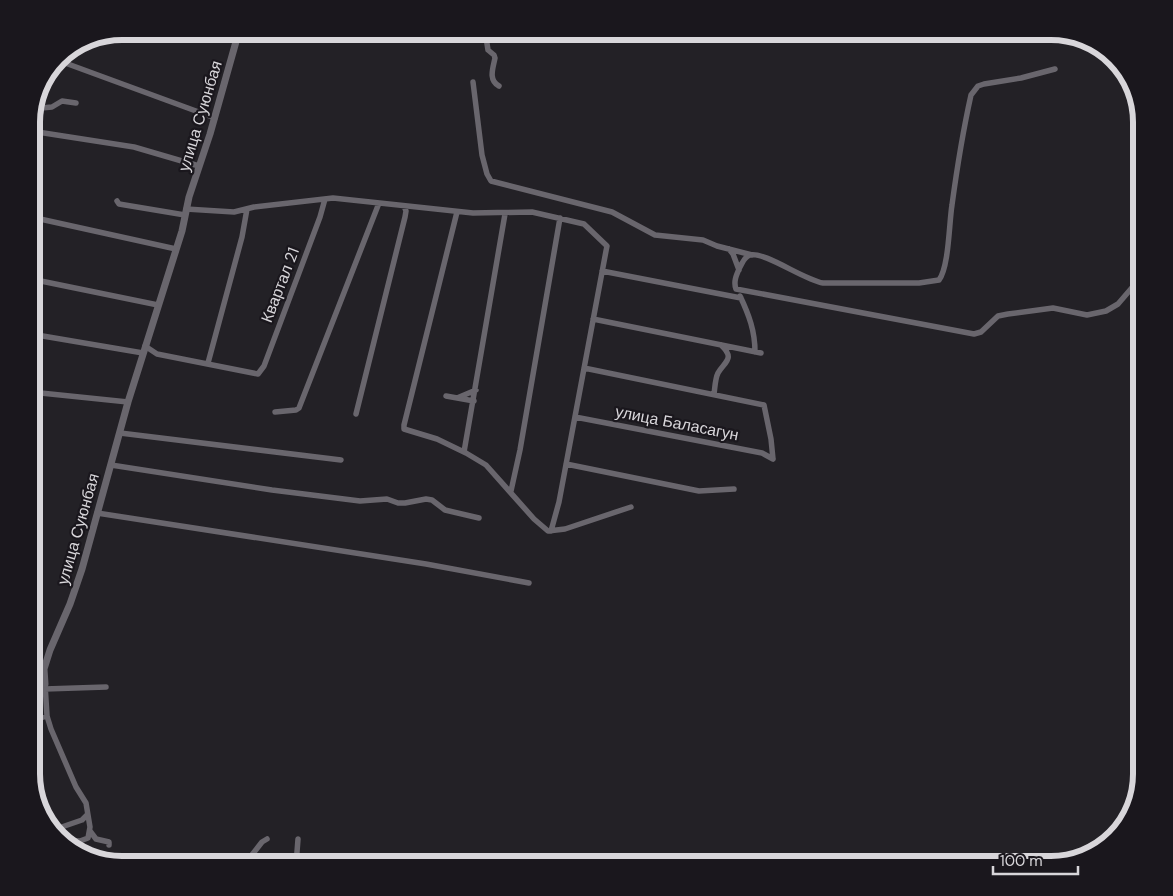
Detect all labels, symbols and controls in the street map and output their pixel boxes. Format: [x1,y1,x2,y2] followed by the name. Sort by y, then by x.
[173,58,227,174] street label: улица Суюнбая
[256,244,304,326] street label: Квартал 21
[613,401,741,445] street label: улица Баласагун
[52,471,104,587] street label: улица Суюнбая
[993,844,1078,876] scale bar
[1000,851,1043,871] text: 100 m

